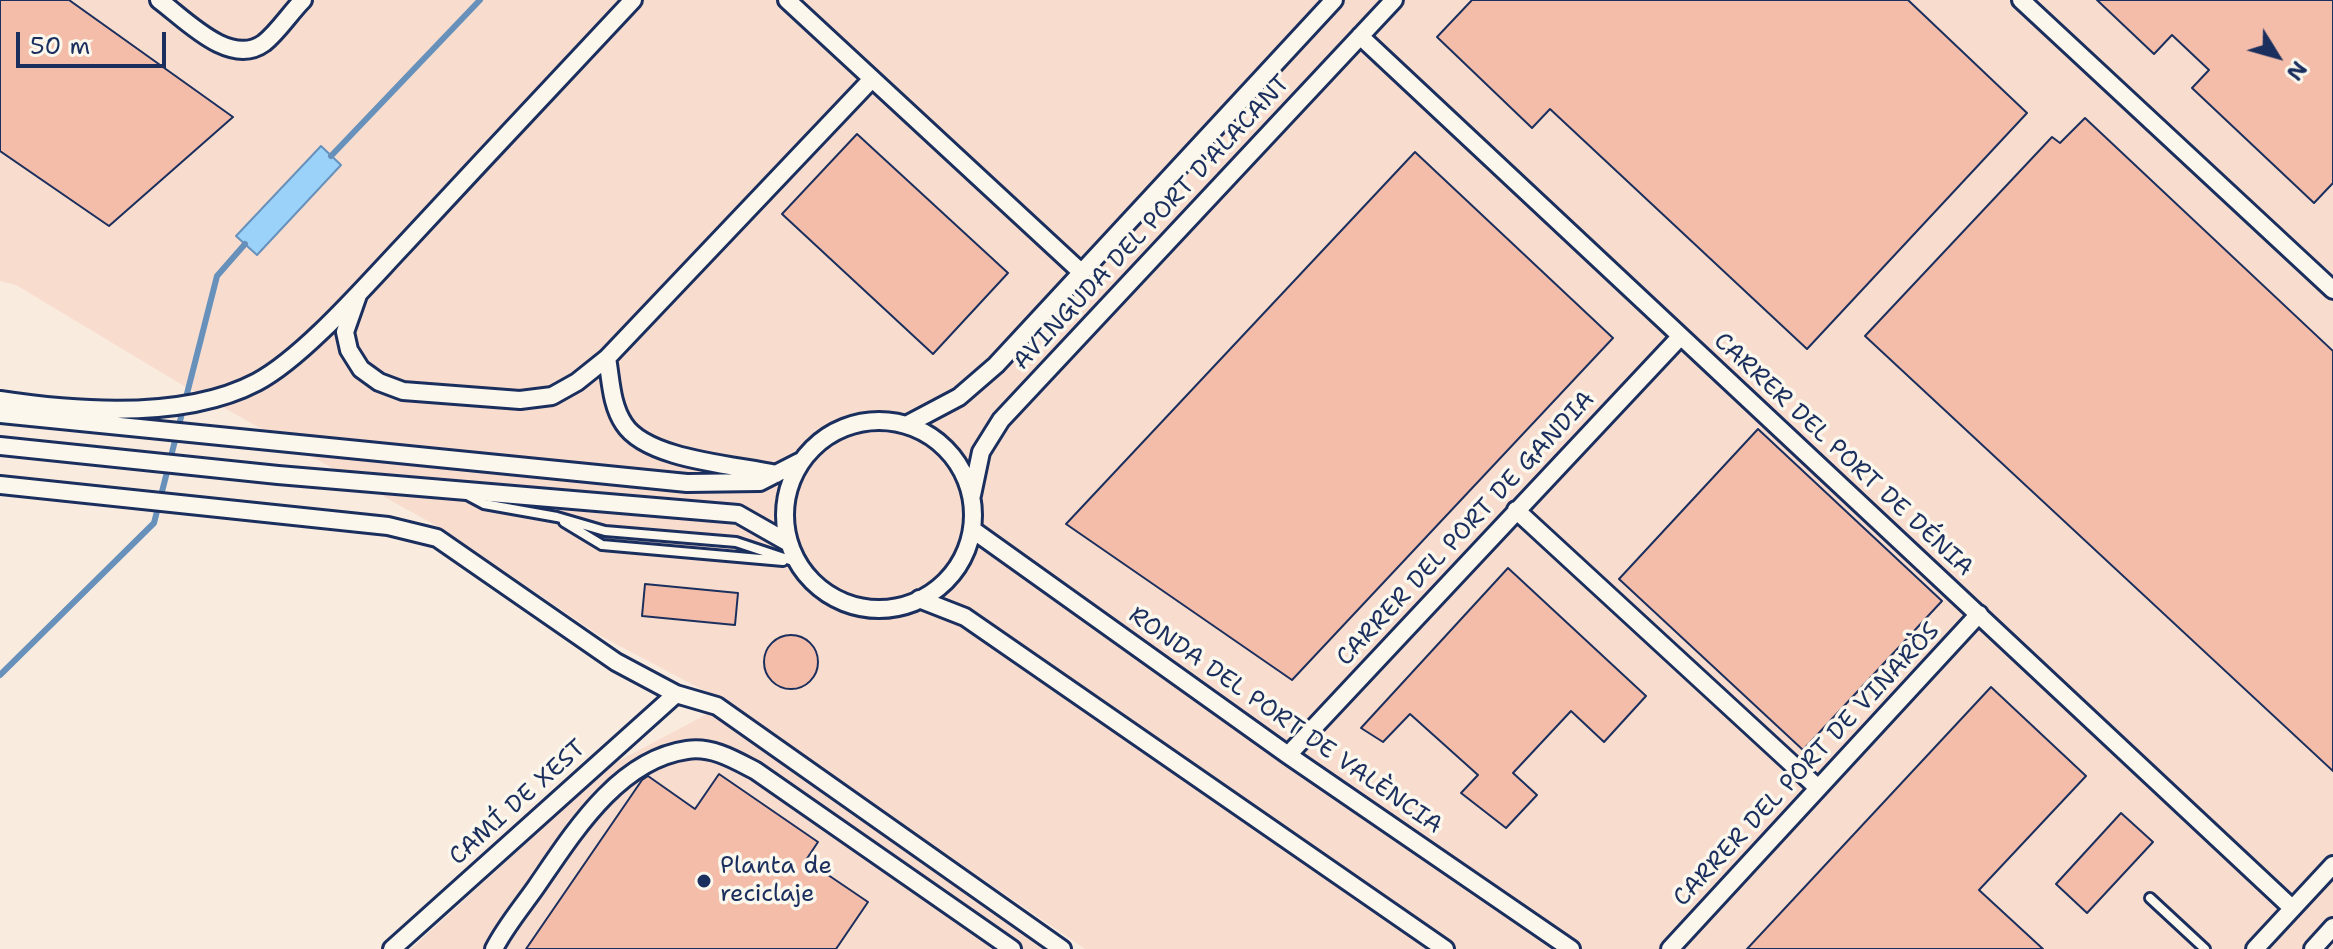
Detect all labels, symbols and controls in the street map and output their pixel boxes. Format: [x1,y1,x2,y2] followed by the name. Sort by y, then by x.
[20,16,170,66] scale bar
[2237,16,2317,96] north arrow
[30,30,90,62] text: 50 m
[2280,55,2313,86] text: N
[1008,70,1296,376] street label: AVINGUDA DEL PORT D'ALACANT
[1707,327,1979,583] street label: CARRER DEL PORT DE DÉNIA
[1331,386,1601,672] street label: CARRER DEL PORT DE GANDIA
[1123,601,1447,841] street label: RONDA DEL PORT DE VALÈNCIA
[1668,617,1946,913] street label: CARRER DEL PORT DE VINARÒS
[444,734,592,872] street label: CAMÍ DE XEST
[720,853,832,909] place label: Planta de reciclaje
[695,872,713,890] marker: Planta de reciclaje

